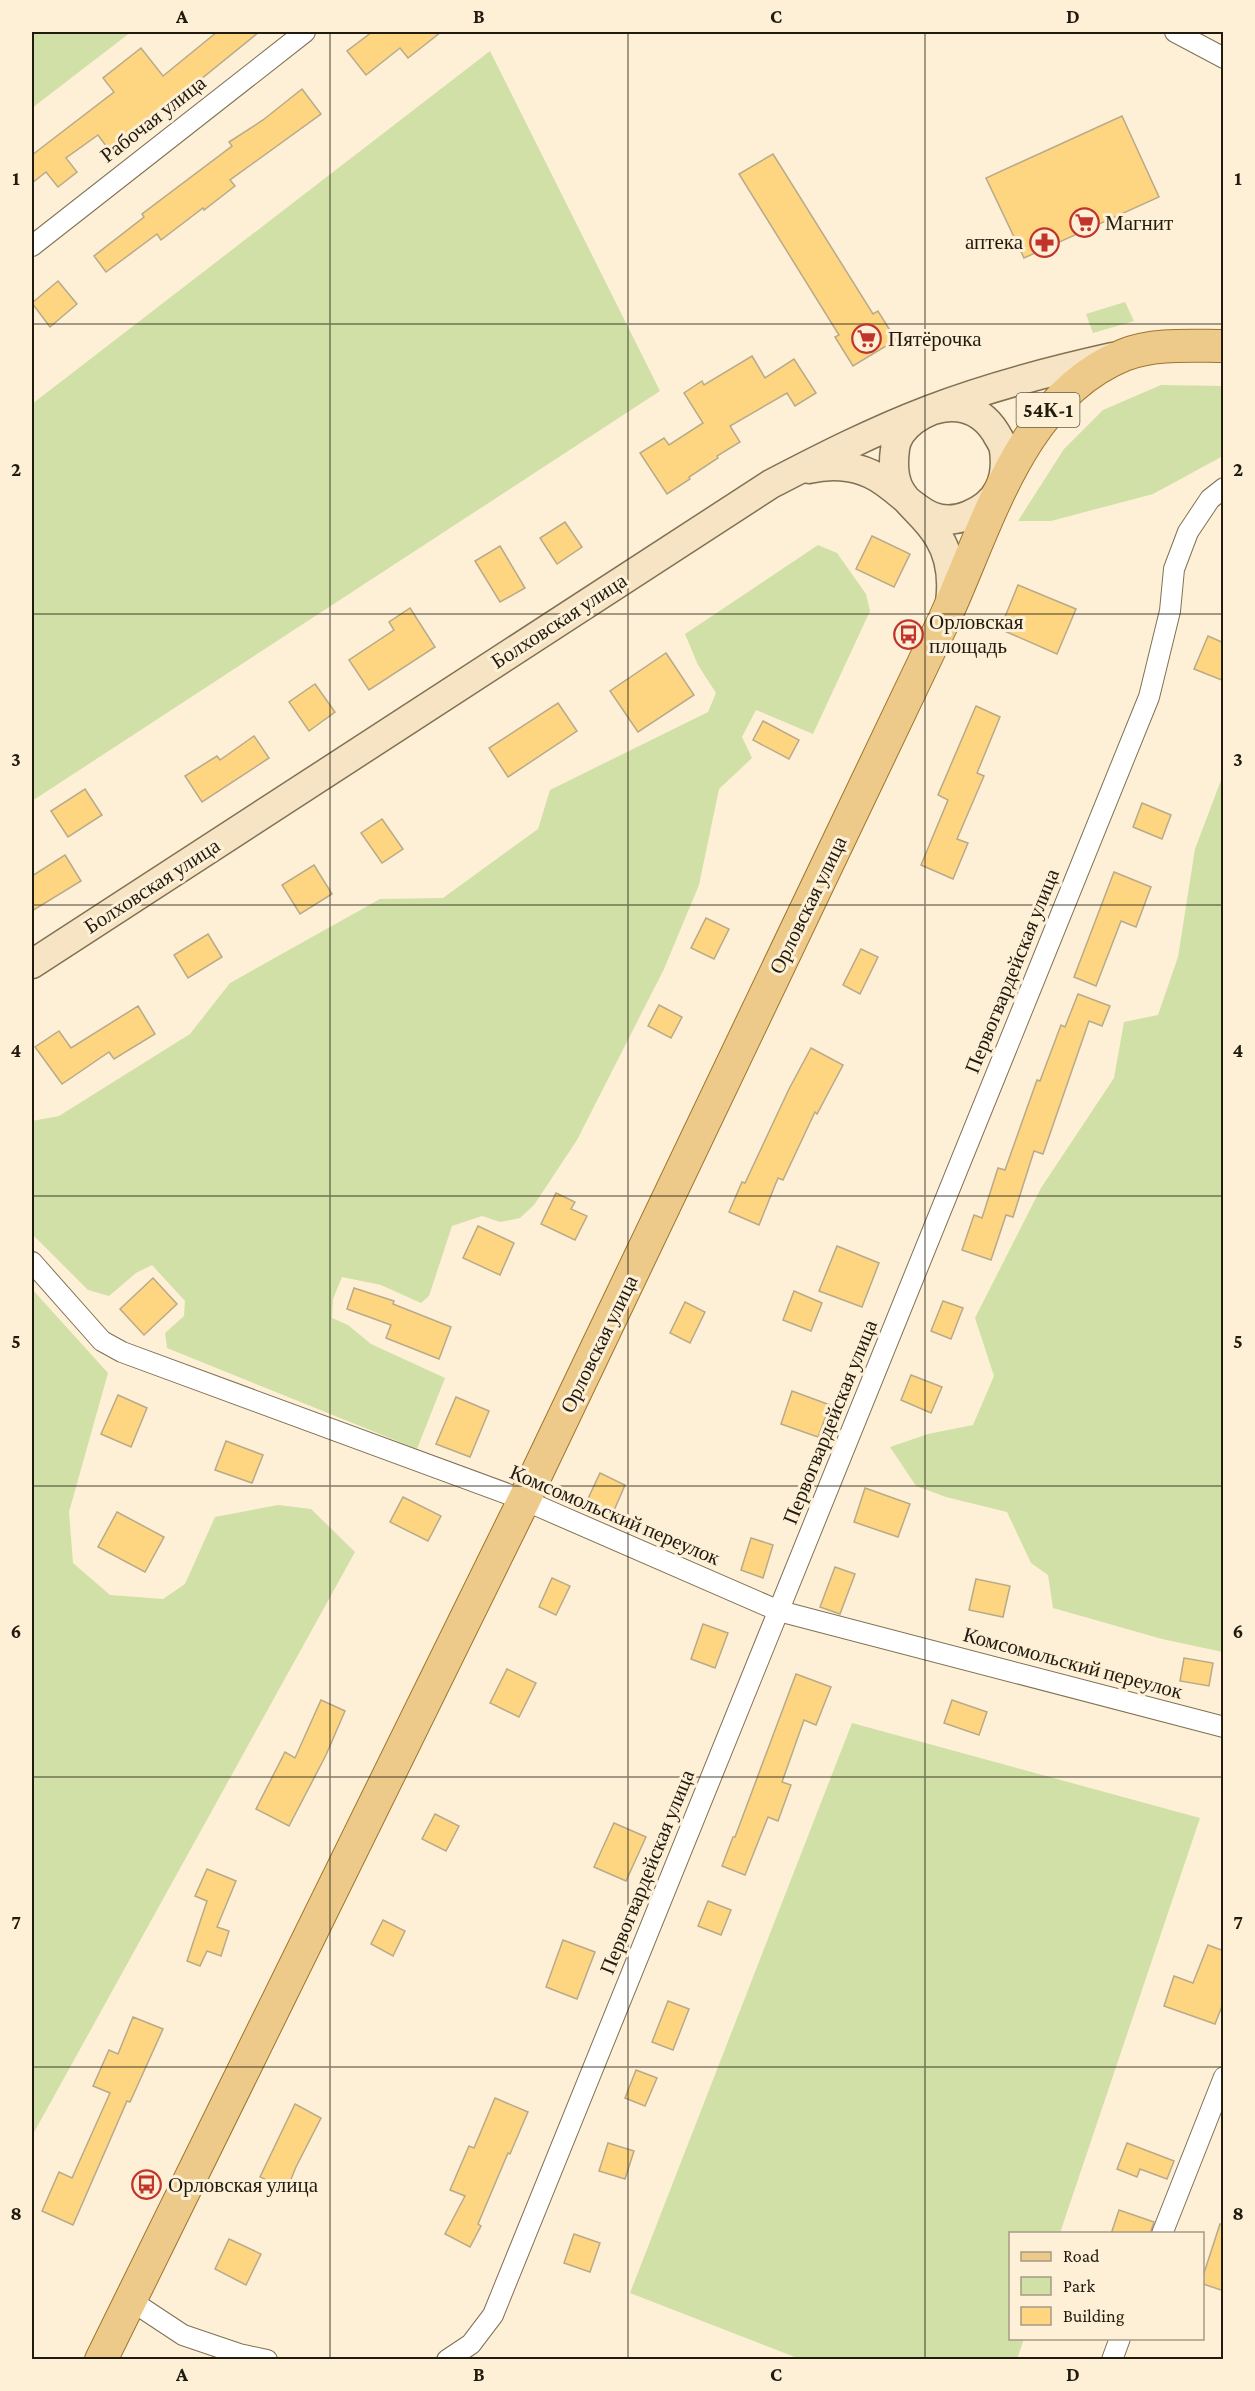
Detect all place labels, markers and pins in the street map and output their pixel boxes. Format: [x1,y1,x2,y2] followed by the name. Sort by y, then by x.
[1068,207,1100,239] supermarket icon: Магнит
[1105,211,1173,235] place label: Магнит
[1028,226,1060,258] pharmacy icon: аптека
[965,230,1024,254] place label: аптека
[851,323,883,355] supermarket icon: Пятёрочка
[888,327,982,351] place label: Пятёрочка
[929,610,1024,658] place label: Орловская площадь
[892,618,924,650] bus stop icon: Орловская площадь
[131,2169,163,2201] bus stop icon: Орловская улица
[168,2173,319,2197] place label: Орловская улица

